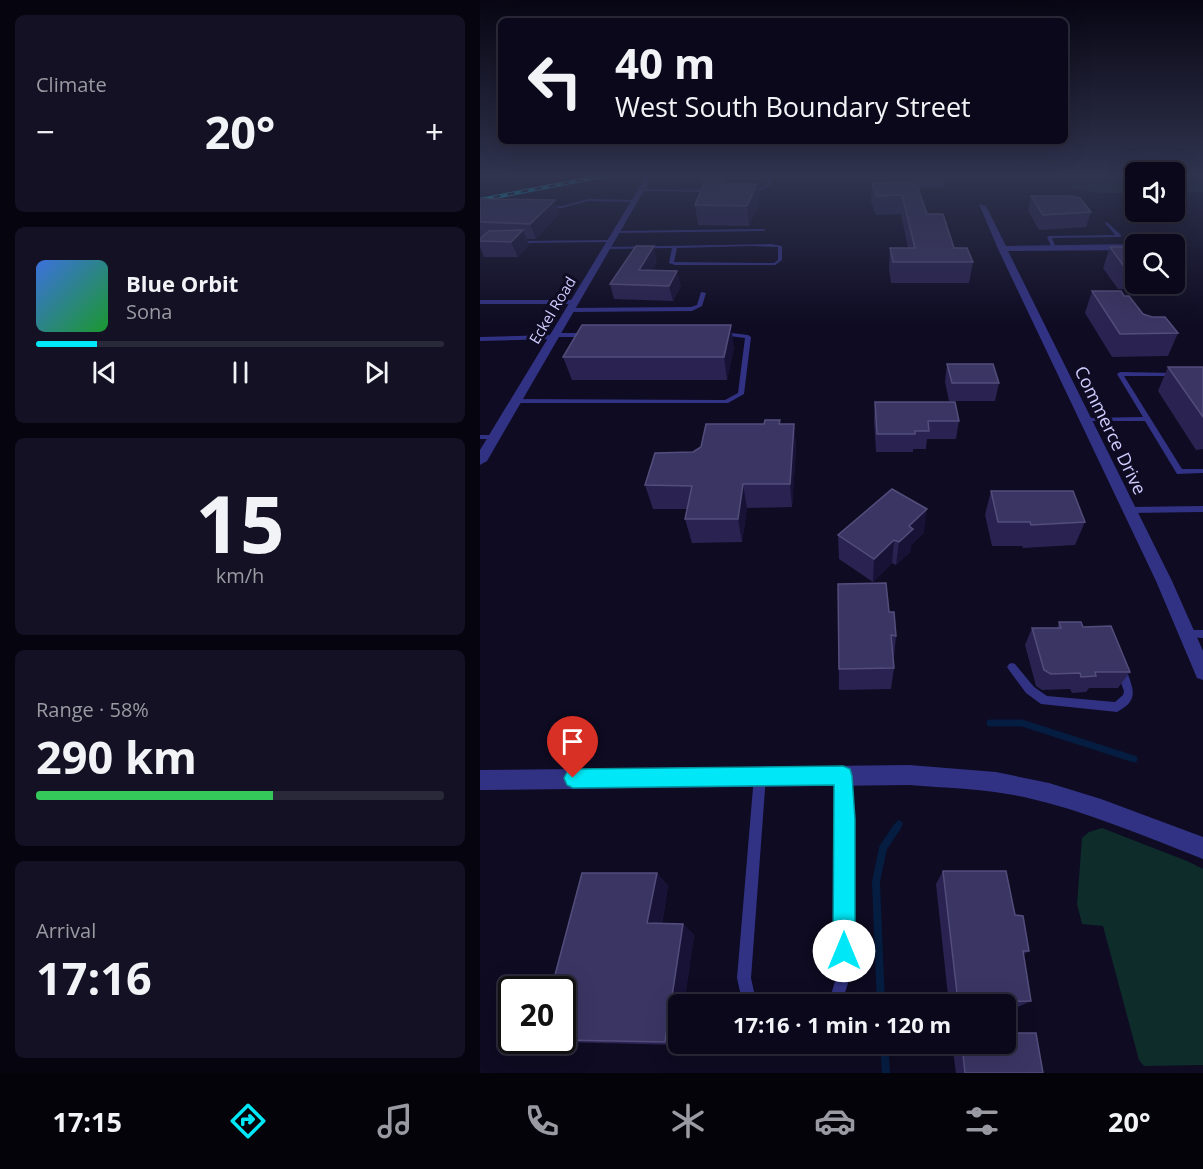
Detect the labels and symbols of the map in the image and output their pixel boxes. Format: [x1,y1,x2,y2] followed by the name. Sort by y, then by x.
[524,273,580,347] street label: Eckel Road
[1069,362,1153,498] street label: Commerce Drive
[547,716,598,778] pin
[812,919,876,983] position arrow
[498,976,576,1054] speed limit sign: 20

